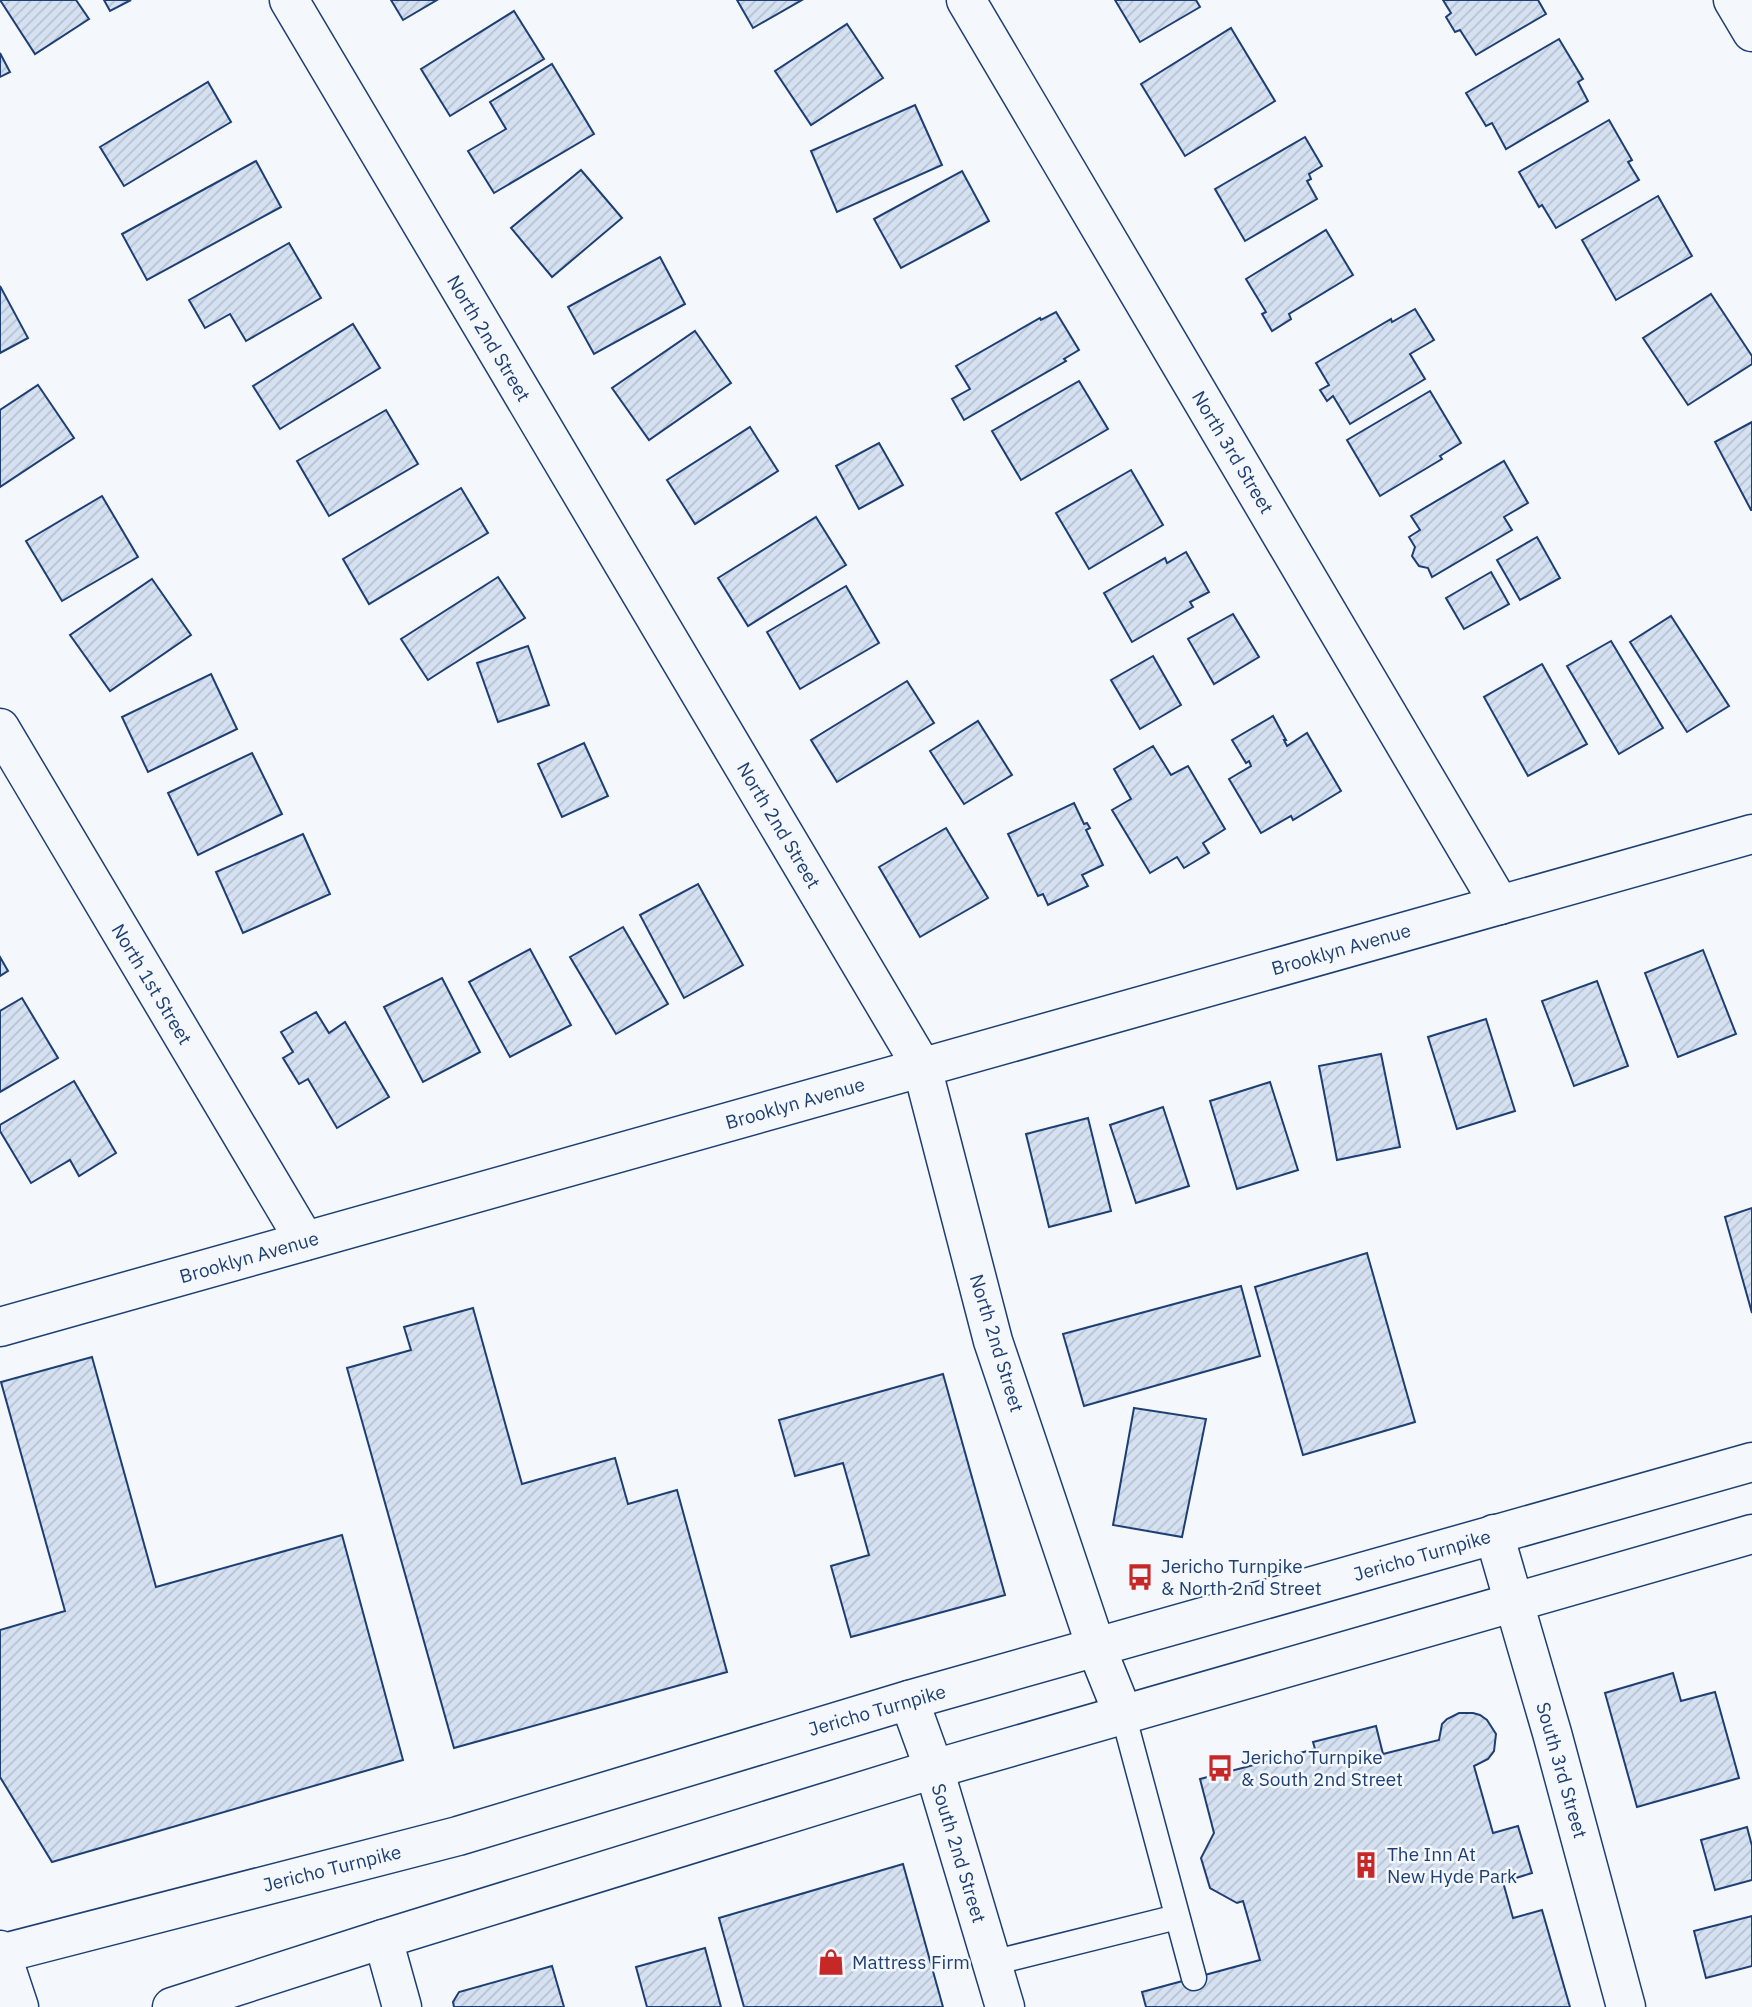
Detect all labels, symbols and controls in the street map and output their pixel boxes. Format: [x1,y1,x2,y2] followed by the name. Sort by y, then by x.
[442,271,536,405] street label: North 2nd Street
[1187,386,1279,518] street label: North 3rd Street
[732,758,826,892] street label: North 2nd Street
[1269,918,1413,980] street label: Brooklyn Avenue
[106,919,198,1049] street label: North 1st Street
[723,1072,867,1134] street label: Brooklyn Avenue
[177,1226,321,1288] street label: Brooklyn Avenue
[965,1271,1029,1415] street label: North 2nd Street
[1351,1524,1493,1586] street label: Jericho Turnpike
[1161,1554,1322,1600] place label: Jericho Turnpike & North 2nd Street
[1125,1562,1155,1592] bus stop icon: Jericho Turnpike & North 2nd Street
[806,1679,948,1741] street label: Jericho Turnpike
[1531,1699,1593,1841] street label: South 3rd Street
[1241,1745,1403,1791] place label: Jericho Turnpike & South 2nd Street
[1205,1753,1235,1783] bus stop icon: Jericho Turnpike & South 2nd Street
[926,1781,992,1925] street label: South 2nd Street
[260,1839,404,1897] street label: Jericho Turnpike
[1387,1842,1517,1888] place label: The Inn At New Hyde Park
[1351,1850,1381,1880] building icon: The Inn At New Hyde Park
[816,1947,846,1977] shop icon: Mattress Firm
[852,1950,970,1974] place label: Mattress Firm

